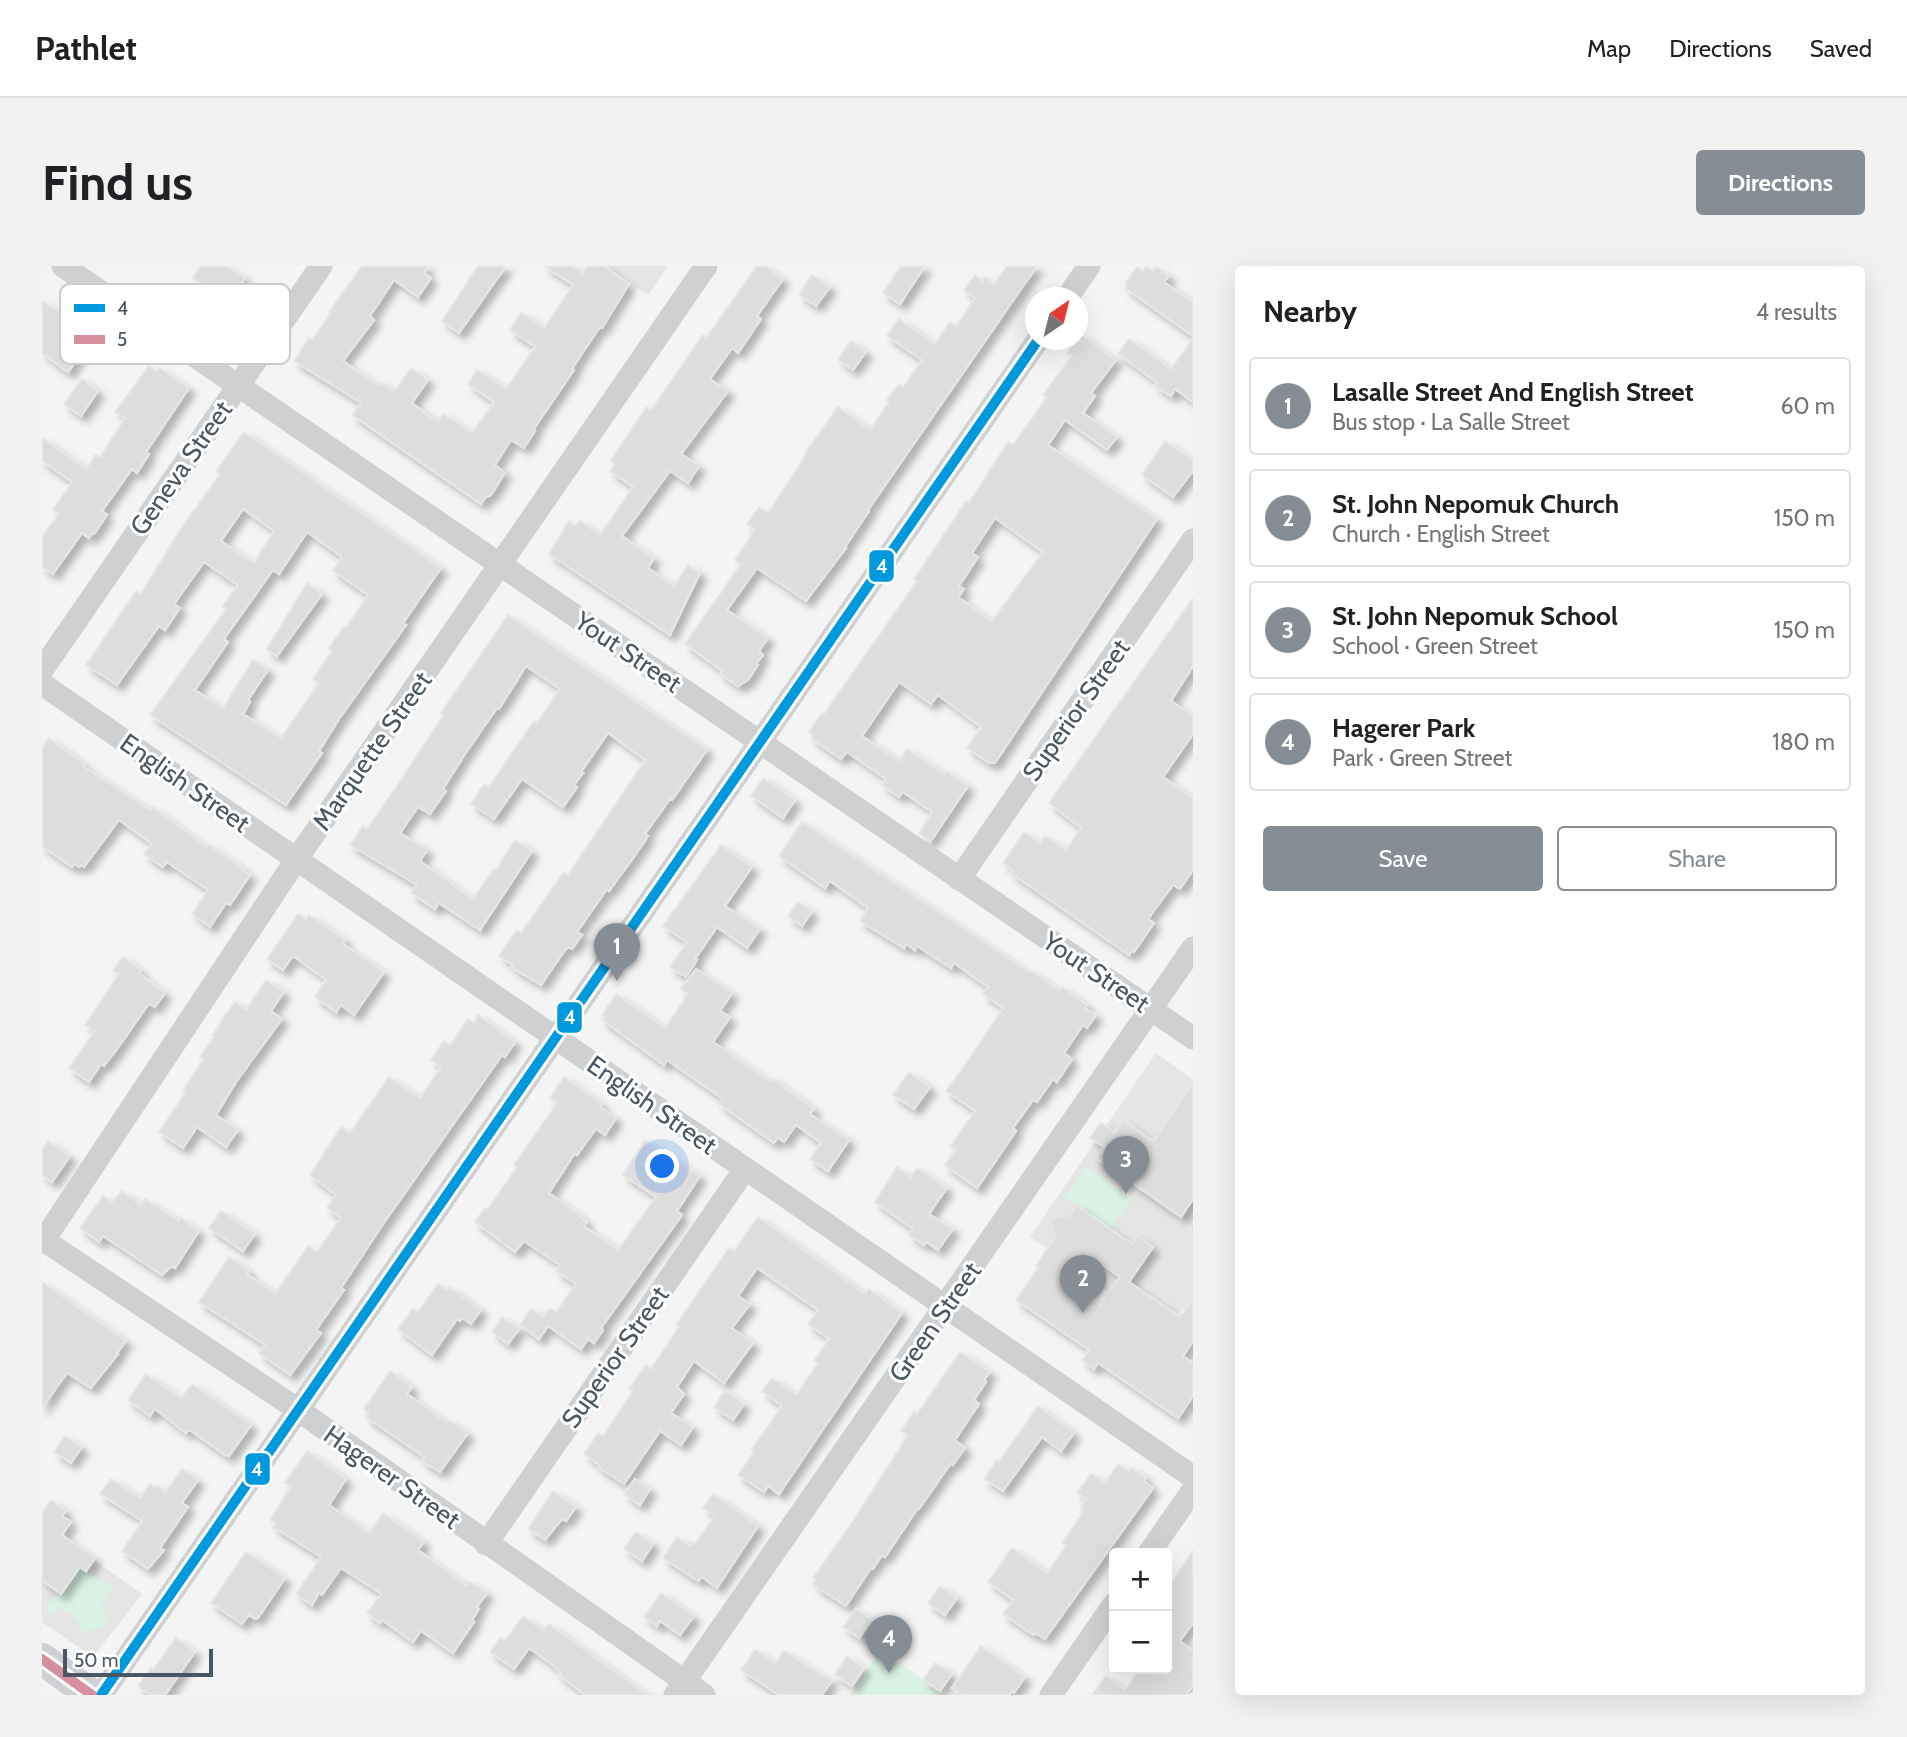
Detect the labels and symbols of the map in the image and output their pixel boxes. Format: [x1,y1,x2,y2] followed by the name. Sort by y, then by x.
[60,284,290,364] legend
[1025,287,1088,350] north arrow
[117,297,128,320] text: 4
[117,328,127,351] text: 5
[123,395,239,541] street label: Geneva Street
[868,549,895,583] line badge: 4
[876,555,888,578] text: 4
[568,604,688,699] street label: Yout Street
[1015,633,1137,787] street label: Superior Street
[306,665,439,836] street label: Marquette Street
[114,727,256,839] street label: English Street
[594,923,640,981] pin: 1
[1036,924,1156,1019] street label: Yout Street
[556,1001,583,1034] line badge: 4
[564,1006,576,1029] text: 4
[581,1049,723,1161] street label: English Street
[1103,1136,1149,1194] pin: 3
[645,1149,679,1183] your location
[1060,1255,1106,1313] pin: 2
[882,1256,988,1388] street label: Green Street
[554,1280,676,1434] street label: Superior Street
[318,1418,466,1536] street label: Hagerer Street
[244,1452,271,1486] line badge: 4
[251,1458,263,1481] text: 4
[866,1615,912,1673] pin: 4
[63,1646,214,1678] scale bar

